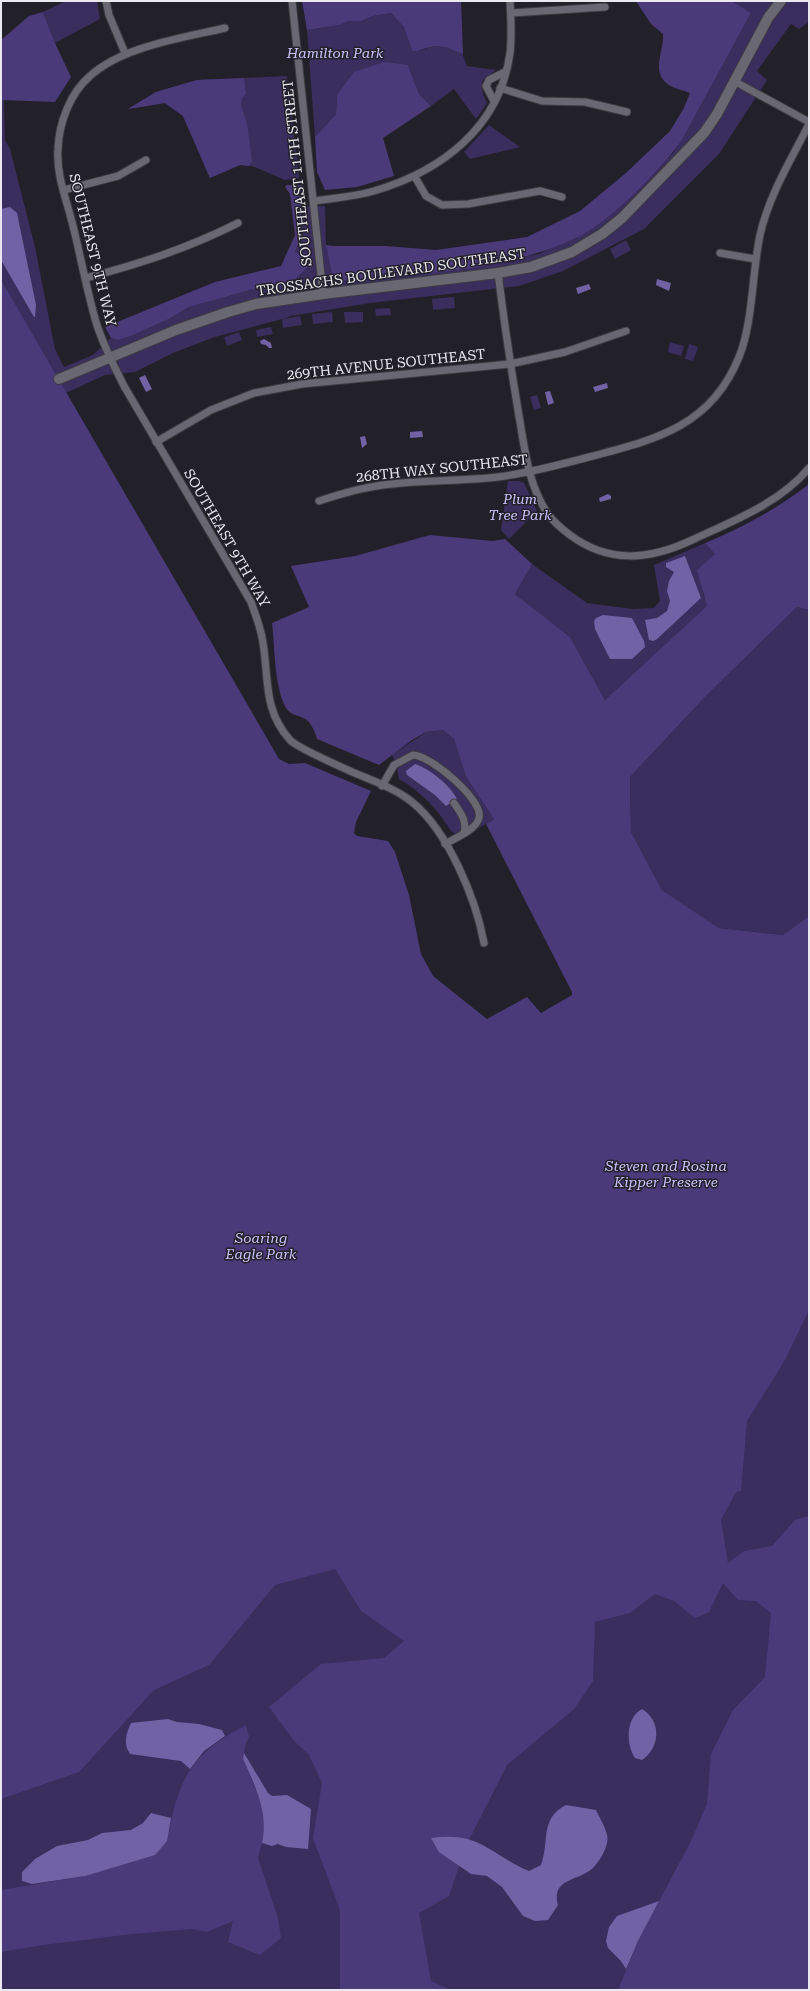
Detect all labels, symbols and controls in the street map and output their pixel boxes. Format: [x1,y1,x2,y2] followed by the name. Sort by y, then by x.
[286,45,384,61] park label: Hamilton Park
[279,79,315,267] street label: SOUTHEAST 11TH STREET
[66,172,120,329] street label: SOUTHEAST 9TH WAY
[255,245,527,299] street label: TROSSACHS BOULEVARD SOUTHEAST
[286,346,486,382] street label: 269TH AVENUE SOUTHEAST
[355,451,529,485] street label: 268TH WAY SOUTHEAST
[181,466,273,610] street label: SOUTHEAST 9TH WAY
[488,491,552,523] park label: Plum Tree Park
[604,1158,727,1190] park label: Steven and Rosina Kipper Preserve
[225,1230,297,1262] park label: Soaring Eagle Park

